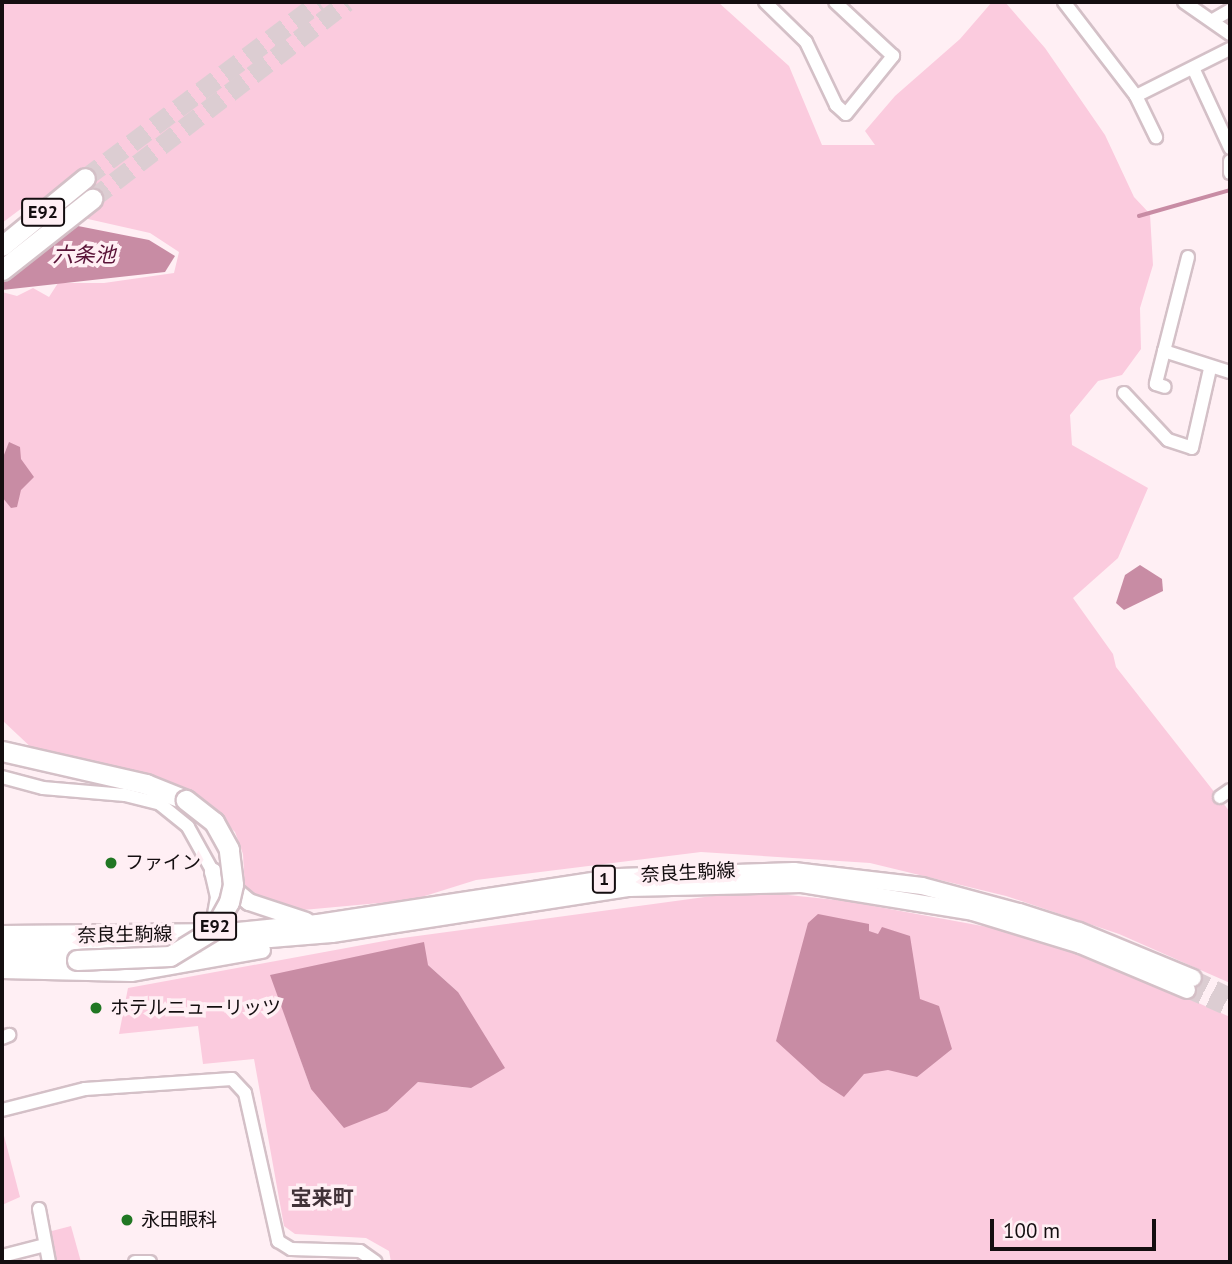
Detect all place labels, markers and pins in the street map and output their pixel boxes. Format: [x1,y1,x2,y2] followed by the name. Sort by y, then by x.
[125,852,201,874] place label: ファイン
[103,855,119,871] marker: ファイン
[110,997,281,1019] place label: ホテルニューリッツ
[88,1000,104,1016] marker: ホテルニューリッツ
[141,1209,217,1231] place label: 永田眼科
[119,1212,135,1228] marker: 永田眼科

